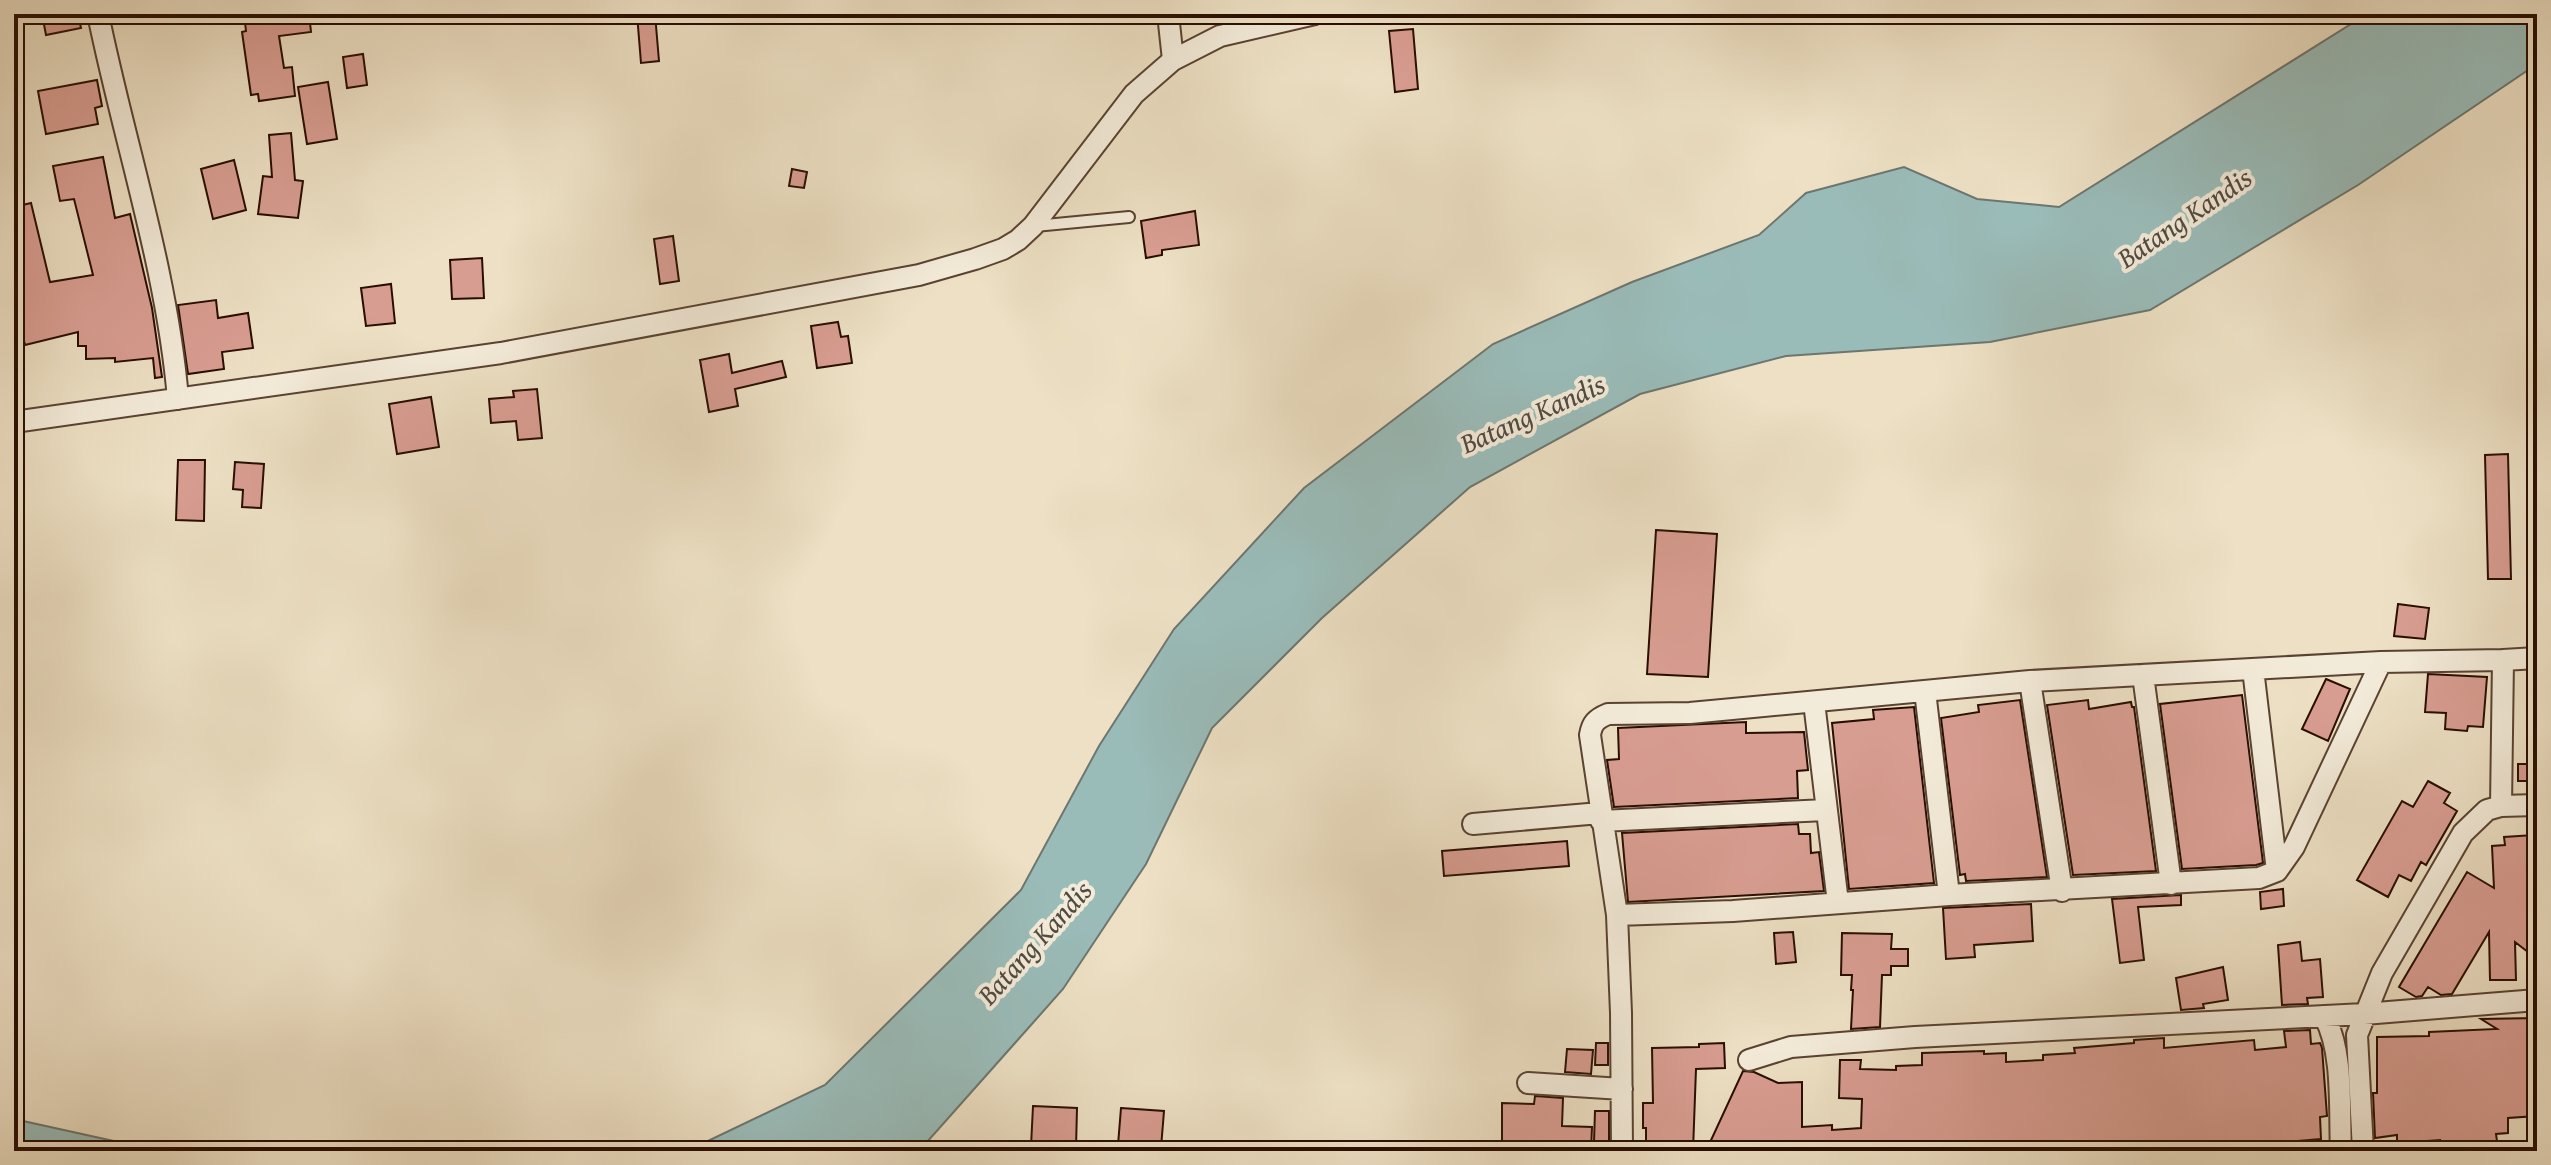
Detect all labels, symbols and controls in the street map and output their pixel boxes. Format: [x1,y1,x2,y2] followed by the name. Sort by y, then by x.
[2108,157,2260,278] water label: Batang Kandis
[1452,363,1611,464] water label: Batang Kandis
[966,871,1101,1014] water label: Batang Kandis

